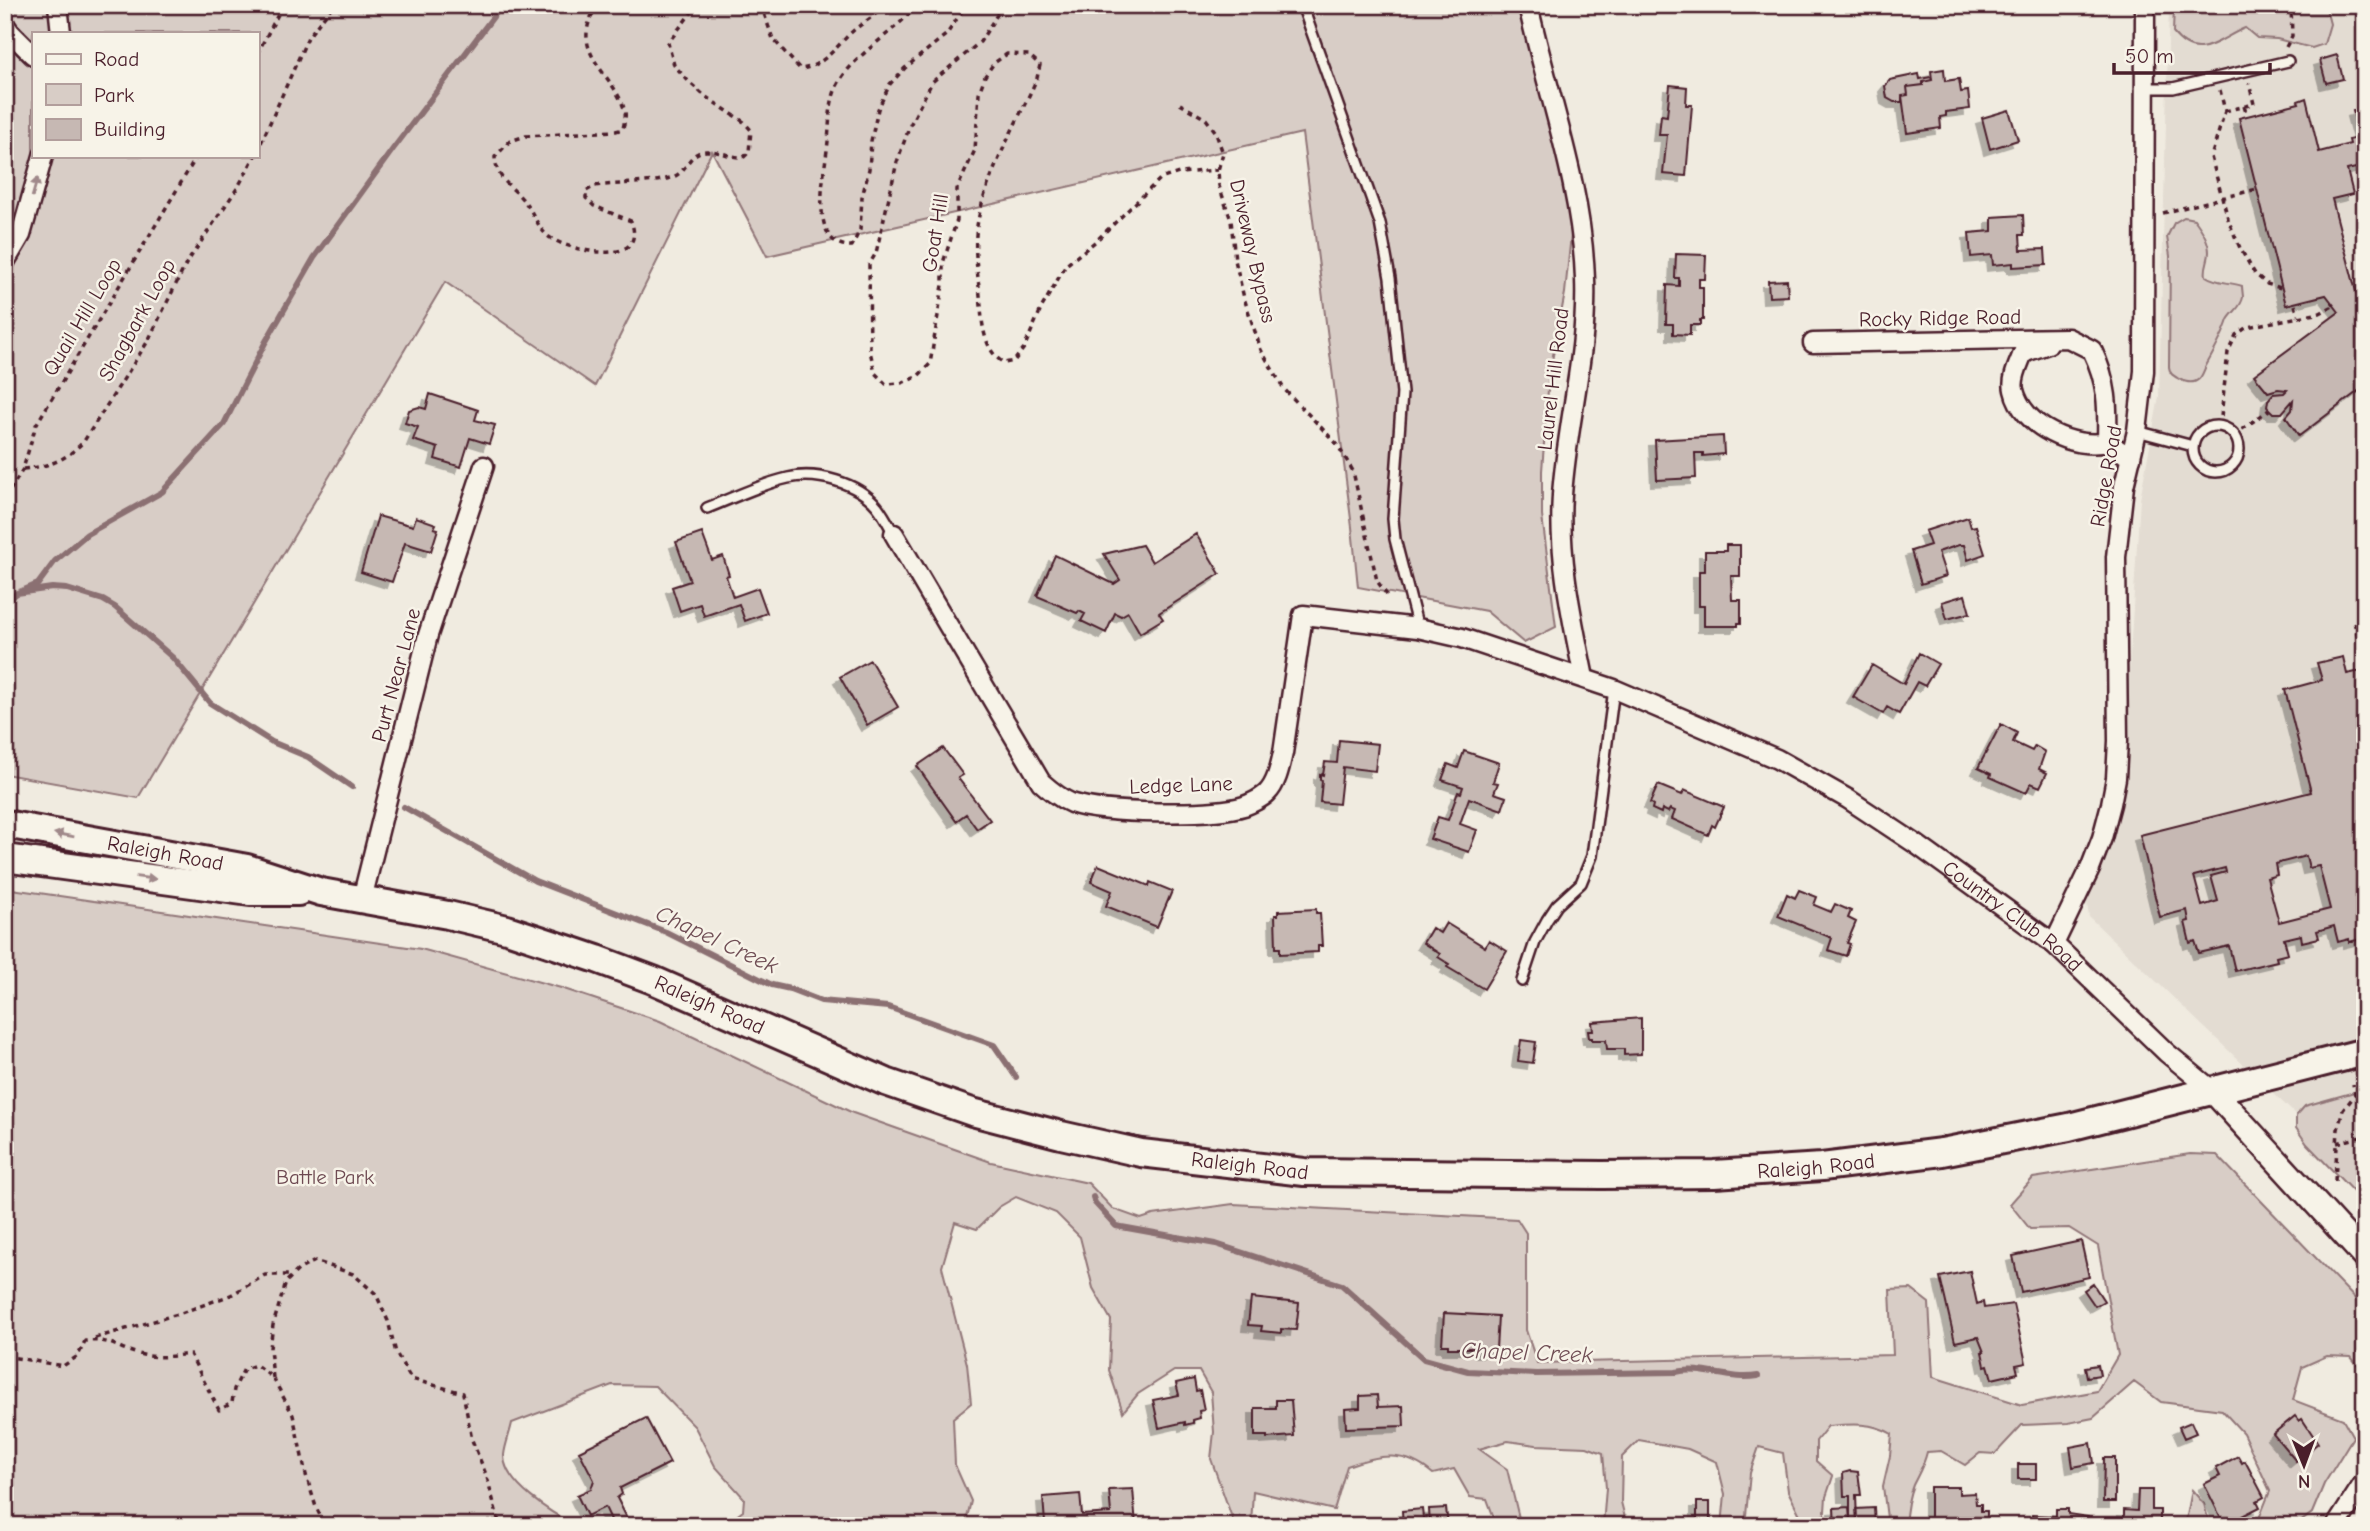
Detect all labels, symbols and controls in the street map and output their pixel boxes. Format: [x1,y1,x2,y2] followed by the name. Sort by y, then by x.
[32,32,259,158] legend
[2114,32,2270,76] scale bar
[2125,44,2174,68] text: 50 m
[94,47,139,71] text: Road
[94,83,134,107] text: Park
[94,117,166,141] text: Building
[30,176,40,197] one-way arrow
[1225,177,1281,325] street label: Driveway Bypass
[917,192,953,274] street label: Goat Hill
[38,254,126,380] street label: Quail Hill Loop
[94,255,180,385] street label: Shagbark Loop
[1859,305,2021,331] street label: Rocky Ridge Road
[1532,306,1574,452] street label: Laurel Hill Road
[2085,423,2127,529] street label: Ridge Road
[367,605,425,745] street label: Purt Near Lane
[1129,771,1233,799] street label: Ledge Lane
[53,829,75,840] one-way arrow
[105,831,225,876] street label: Raleigh Road
[1938,855,2087,977] street label: Country Club Road
[135,872,157,883] one-way arrow
[651,899,783,980] water label: Chapel Creek
[651,970,768,1039] street label: Raleigh Road
[1190,1147,1310,1184] street label: Raleigh Road
[1757,1149,1876,1183] street label: Raleigh Road
[276,1165,374,1189] park label: Battle Park
[1461,1337,1594,1368] water label: Chapel Creek
[2268,1430,2338,1500] north arrow
[2298,1470,2311,1492] text: N

